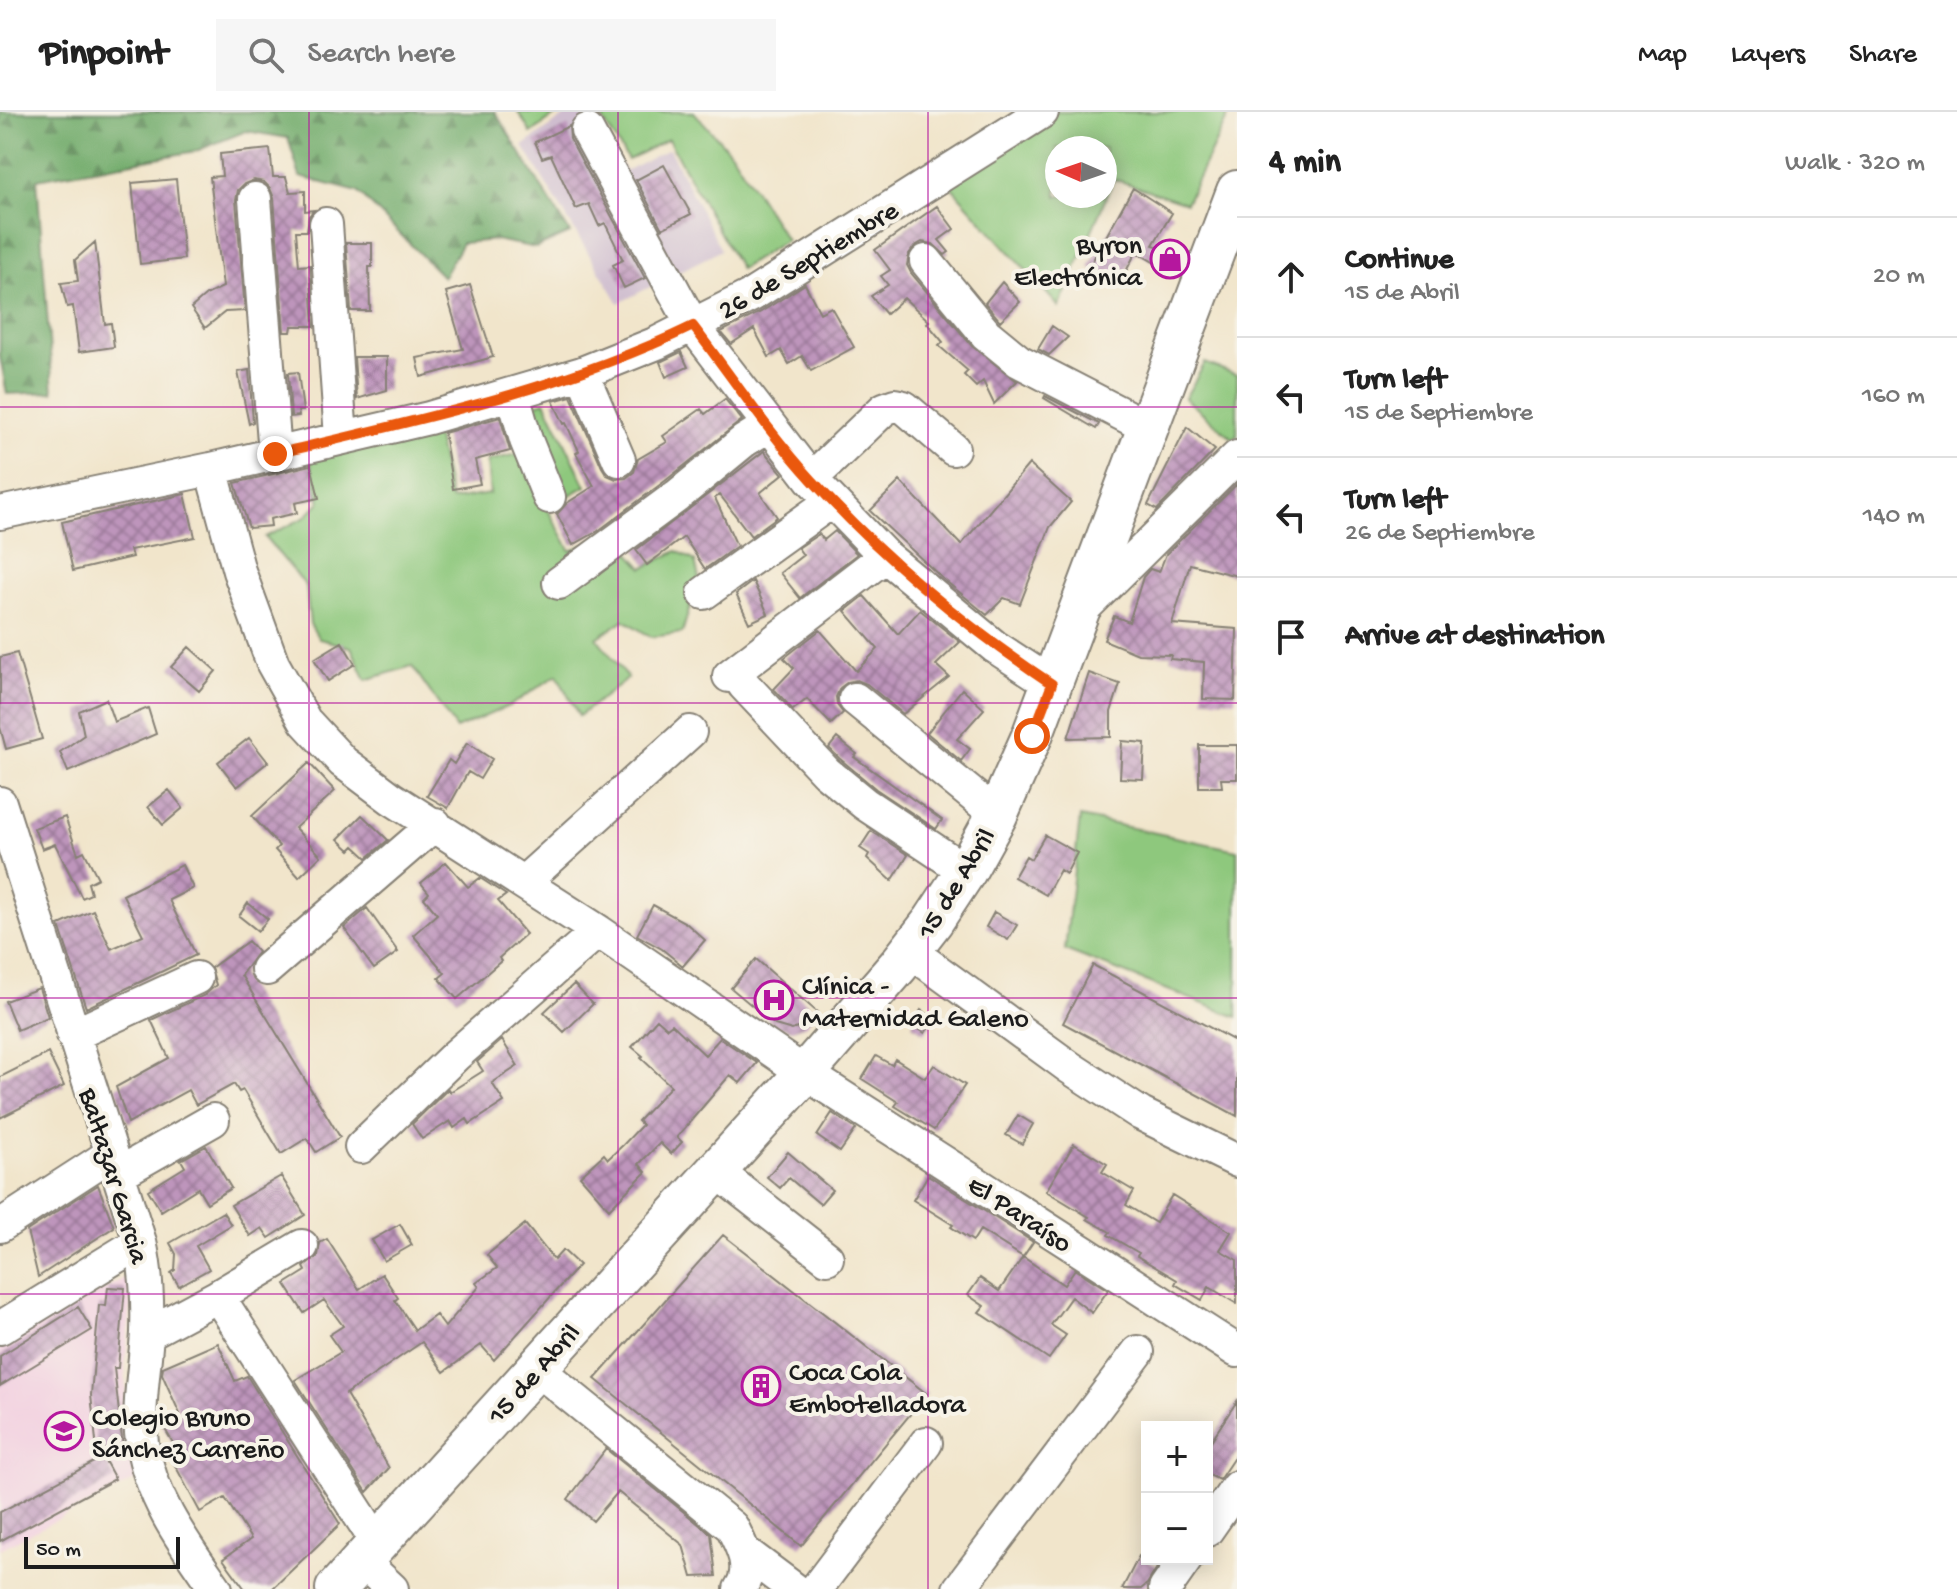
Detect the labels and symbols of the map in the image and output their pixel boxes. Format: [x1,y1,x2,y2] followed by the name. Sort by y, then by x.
[1045,136,1117,208] north arrow
[713,195,906,329] street label: 26 de Septiembre
[1014,231,1143,296] place label: Byron Electrónica
[1149,238,1191,280] shop icon: Byron Electrónica
[257,436,293,472] route end
[1014,718,1050,754] route start
[911,823,1005,946] street label: 15 de Abril
[802,972,1029,1037] place label: Clínica - Maternidad Galeno
[753,979,795,1021] hospital icon: Clínica - Maternidad Galeno
[69,1084,154,1269] street label: Baltazar Garcia
[960,1170,1077,1262] street label: El Paraíso
[481,1318,589,1433] street label: 15 de Abril
[789,1358,967,1423] place label: Coca Cola Embotelladora
[740,1365,782,1407] building icon: Coca Cola Embotelladora
[92,1403,285,1468] place label: Colegio Bruno Sánchez Carreño
[43,1410,85,1452] school or university icon: Colegio Bruno Sánchez Carreño
[24,1533,180,1569] scale bar

